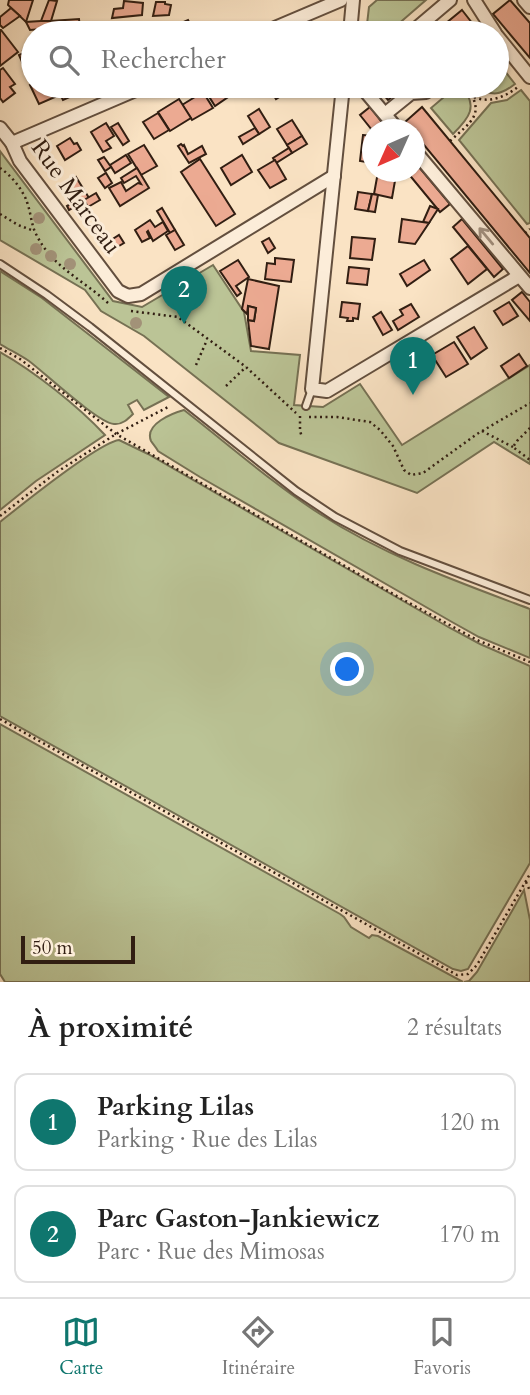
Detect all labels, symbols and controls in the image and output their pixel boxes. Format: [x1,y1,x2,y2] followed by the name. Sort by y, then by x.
[21,21,509,98] search box
[45,41,83,79] icon: search
[101,42,226,77] text: Rechercher
[362,119,425,182] north arrow
[23,133,129,261] street label: Rue Marceau
[478,227,494,245] one-way arrow
[161,266,207,324] pin: 2
[390,337,436,395] pin: 1
[330,652,364,686] your location
[21,933,135,965] scale bar
[32,935,73,961] text: 50 m
[28,1007,193,1048] text: À proximité
[407,1012,502,1043] text: 2 résultats
[97,1089,254,1124] text: Parking Lilas
[47,1107,59,1138] text: 1
[439,1107,500,1138] text: 120 m
[97,1124,317,1155] text: Parking · Rue des Lilas
[97,1201,379,1236] text: Parc Gaston-Jankiewicz
[47,1219,59,1250] text: 2
[439,1219,500,1250] text: 170 m
[97,1236,325,1267] text: Parc · Rue des Mimosas
[59,1313,103,1381] tab: Carte
[222,1313,295,1381] tab: Itinéraire
[413,1313,471,1381] tab: Favoris

